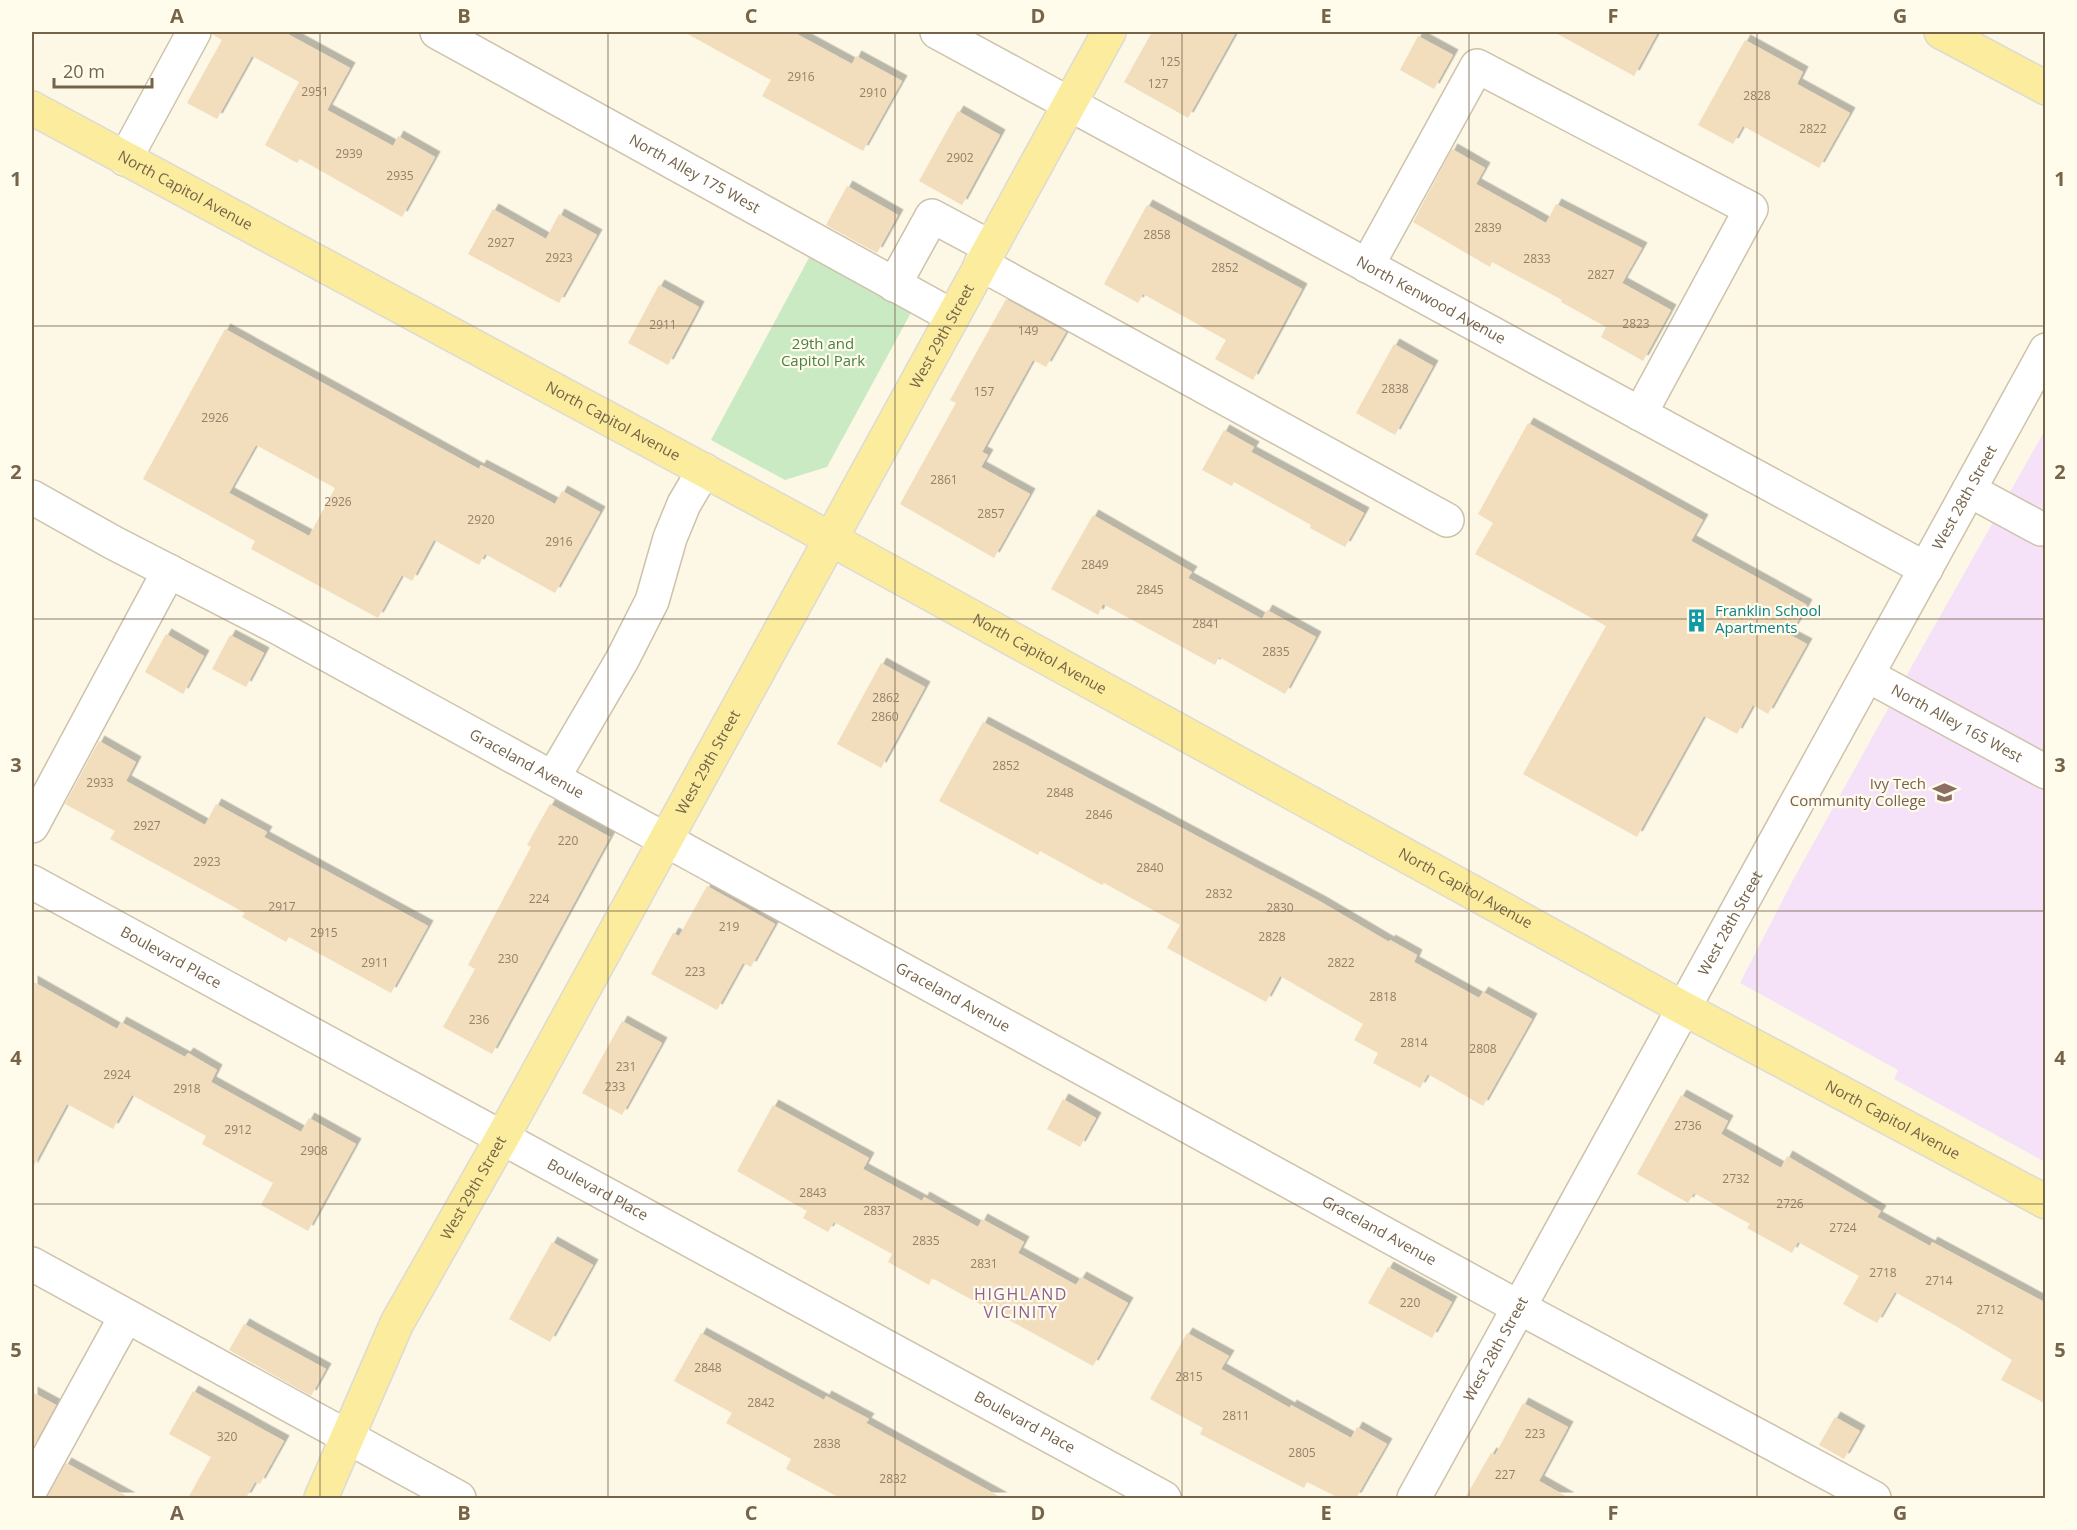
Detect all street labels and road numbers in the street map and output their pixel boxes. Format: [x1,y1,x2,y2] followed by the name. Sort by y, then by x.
[626,129,764,217] street label: North Alley 175 West
[115,145,256,234] street label: North Capitol Avenue
[1353,251,1509,348] street label: North Kenwood Avenue
[904,280,978,392] street label: West 29th Street
[543,376,684,465] street label: North Capitol Avenue
[1927,441,2001,553] street label: West 28th Street
[969,608,1111,698] street label: North Capitol Avenue
[1888,679,2026,766] street label: North Alley 165 West
[671,706,744,818] street label: West 29th Street
[466,723,588,802] street label: Graceland Avenue
[1395,842,1536,932] street label: North Capitol Avenue
[1693,867,1766,979] street label: West 28th Street
[117,921,225,992] street label: Boulevard Place
[892,957,1014,1036] street label: Graceland Avenue
[1822,1075,1964,1163] street label: North Capitol Avenue
[435,1132,510,1243] street label: West 29th Street
[544,1153,652,1225] street label: Boulevard Place
[1319,1190,1440,1269] street label: Graceland Avenue
[1458,1293,1532,1404] street label: West 28th Street
[971,1386,1079,1457] street label: Boulevard Place

